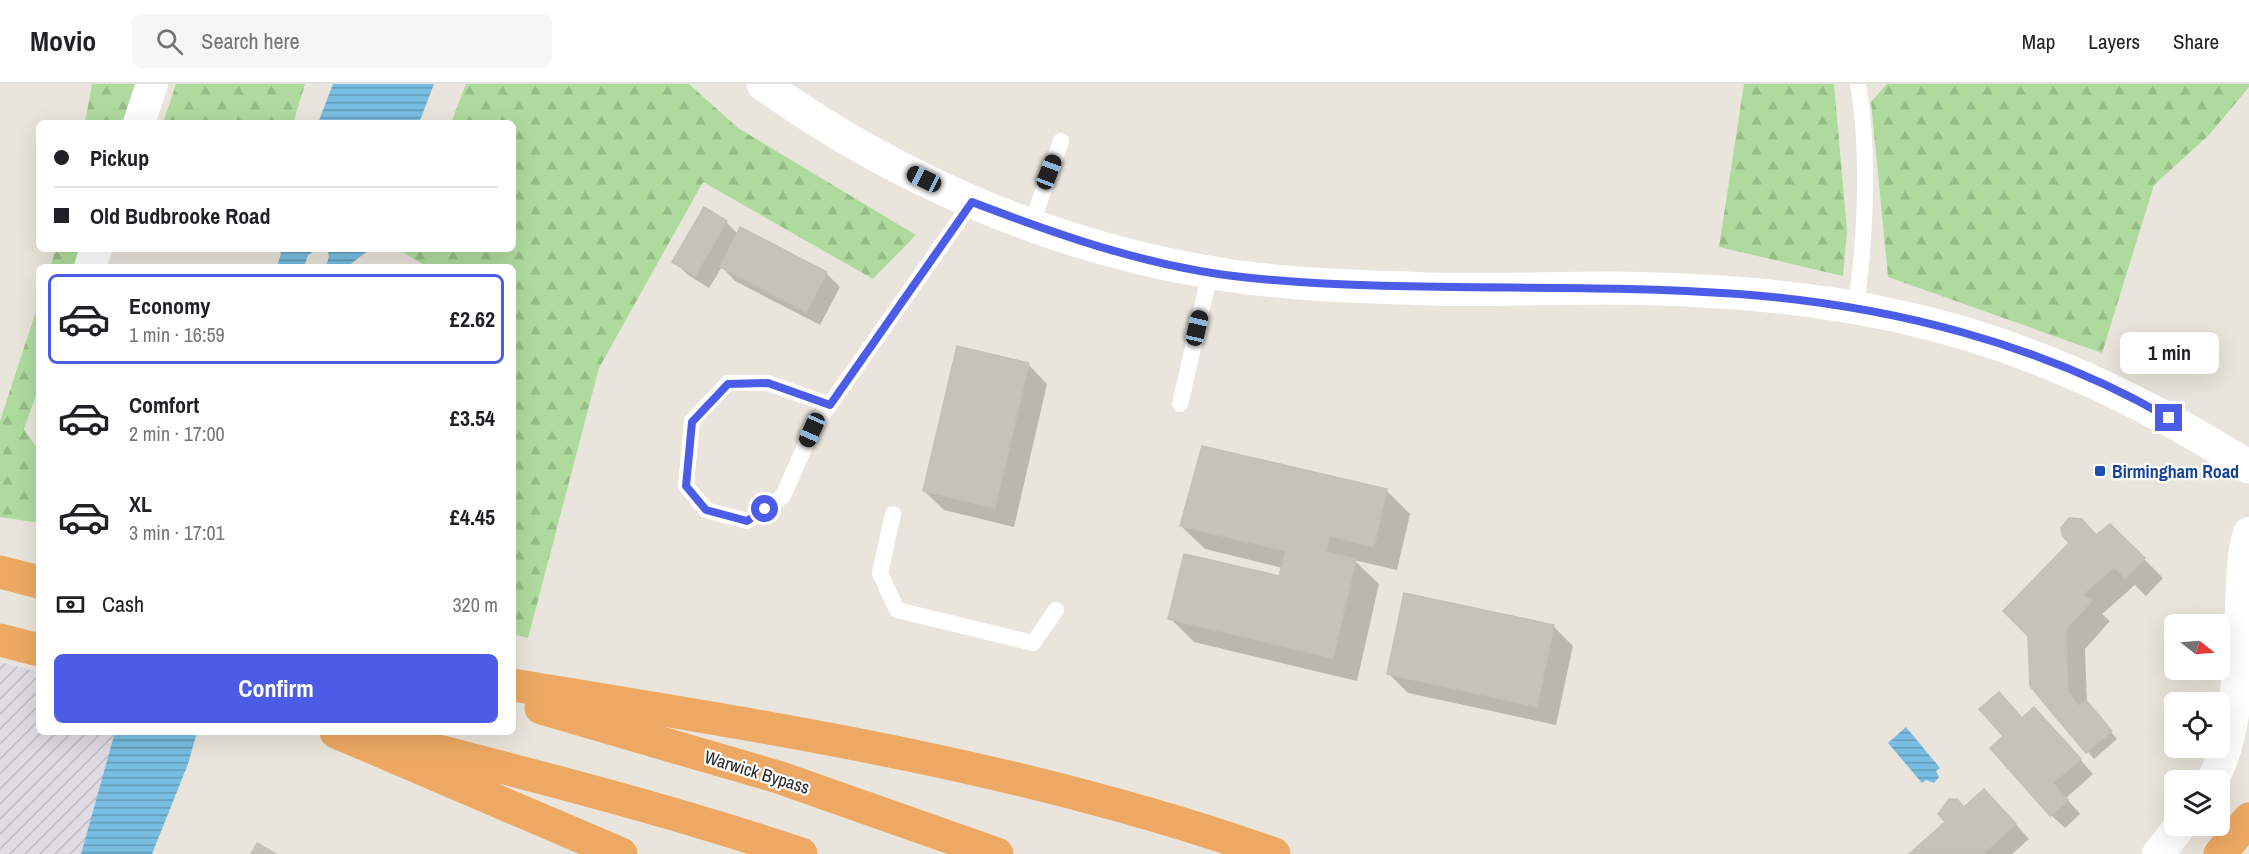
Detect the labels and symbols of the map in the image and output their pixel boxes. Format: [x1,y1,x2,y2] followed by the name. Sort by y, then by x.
[1034,152,1064,192] car
[904,163,944,195] car
[1184,308,1210,348] car
[2120,331,2218,373] callout: 1 min
[2155,404,2182,431] route end
[796,410,828,450] car
[2112,459,2239,484] place label: Birmingham Road
[2093,464,2107,478] marker: Birmingham Road
[751,495,778,522] route start
[2164,614,2230,680] north arrow
[701,744,813,800] street label: Warwick Bypass

